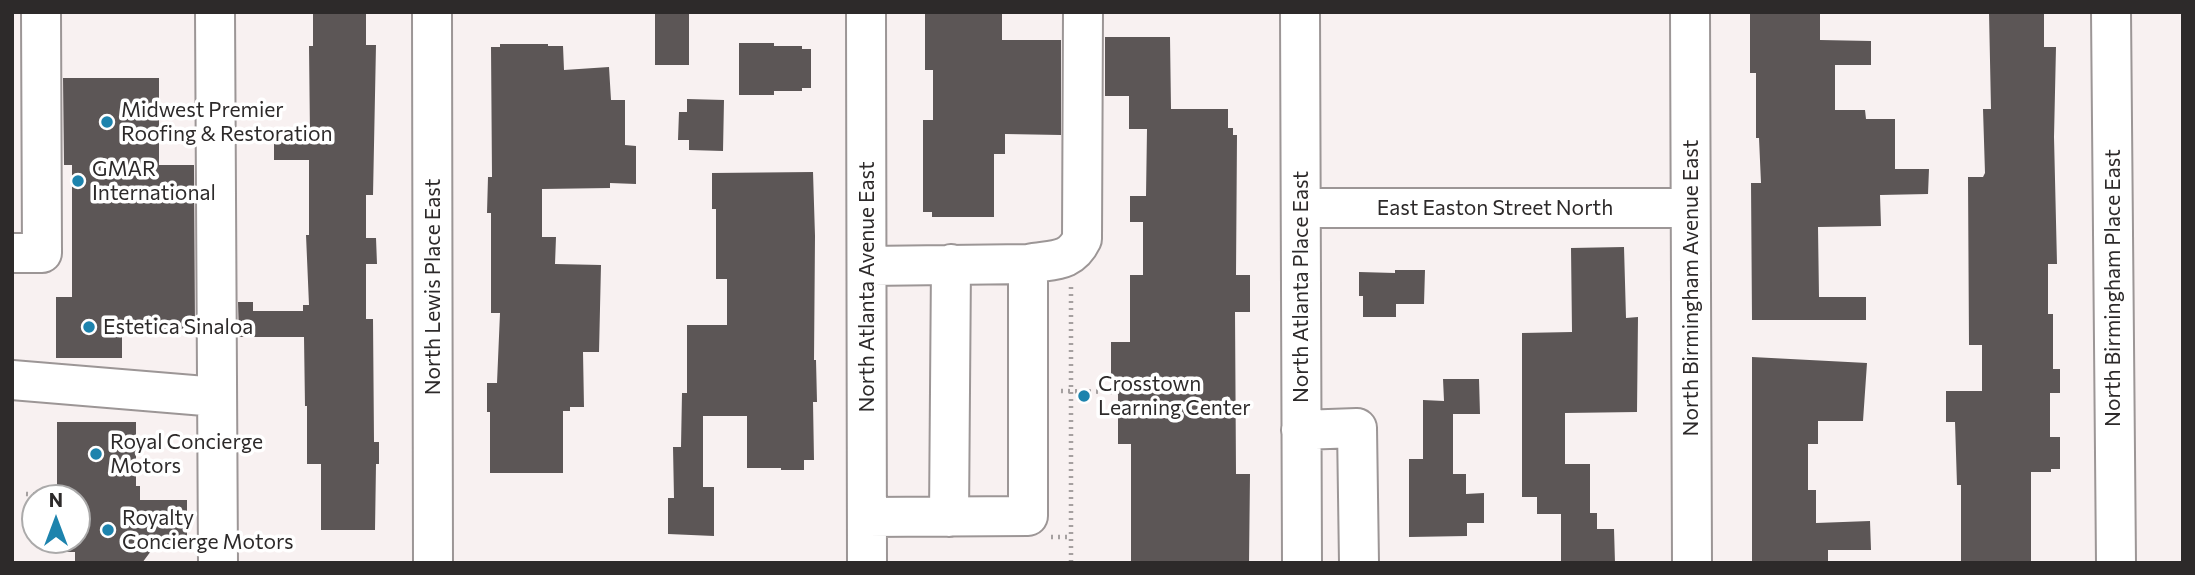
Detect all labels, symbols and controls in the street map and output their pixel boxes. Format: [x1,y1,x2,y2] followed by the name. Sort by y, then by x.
[121,97,333,147] place label: Midwest Premier Roofing & Restoration
[99,114,115,130] marker: Midwest Premier Roofing & Restoration
[1678,140,1704,436] street label: North Birmingham Avenue East
[2100,149,2126,427] street label: North Birmingham Place East
[92,156,216,206] place label: GMAR International
[854,161,880,413] street label: North Atlanta Avenue East
[1288,171,1314,403] street label: North Atlanta Place East
[70,173,86,189] marker: GMAR International
[420,179,446,395] street label: North Lewis Place East
[1377,195,1613,221] street label: East Easton Street North
[103,314,253,340] place label: Estetica Sinaloa
[81,319,97,335] marker: Estetica Sinaloa
[1098,371,1251,421] place label: Crosstown Learning Center
[1076,388,1092,404] marker: Crosstown Learning Center
[110,429,263,479] place label: Royal Concierge Motors
[88,446,104,462] marker: Royal Concierge Motors
[21,484,91,554] north arrow
[49,488,63,511] text: N
[122,505,294,555] place label: Royalty Concierge Motors
[100,522,116,538] marker: Royalty Concierge Motors

